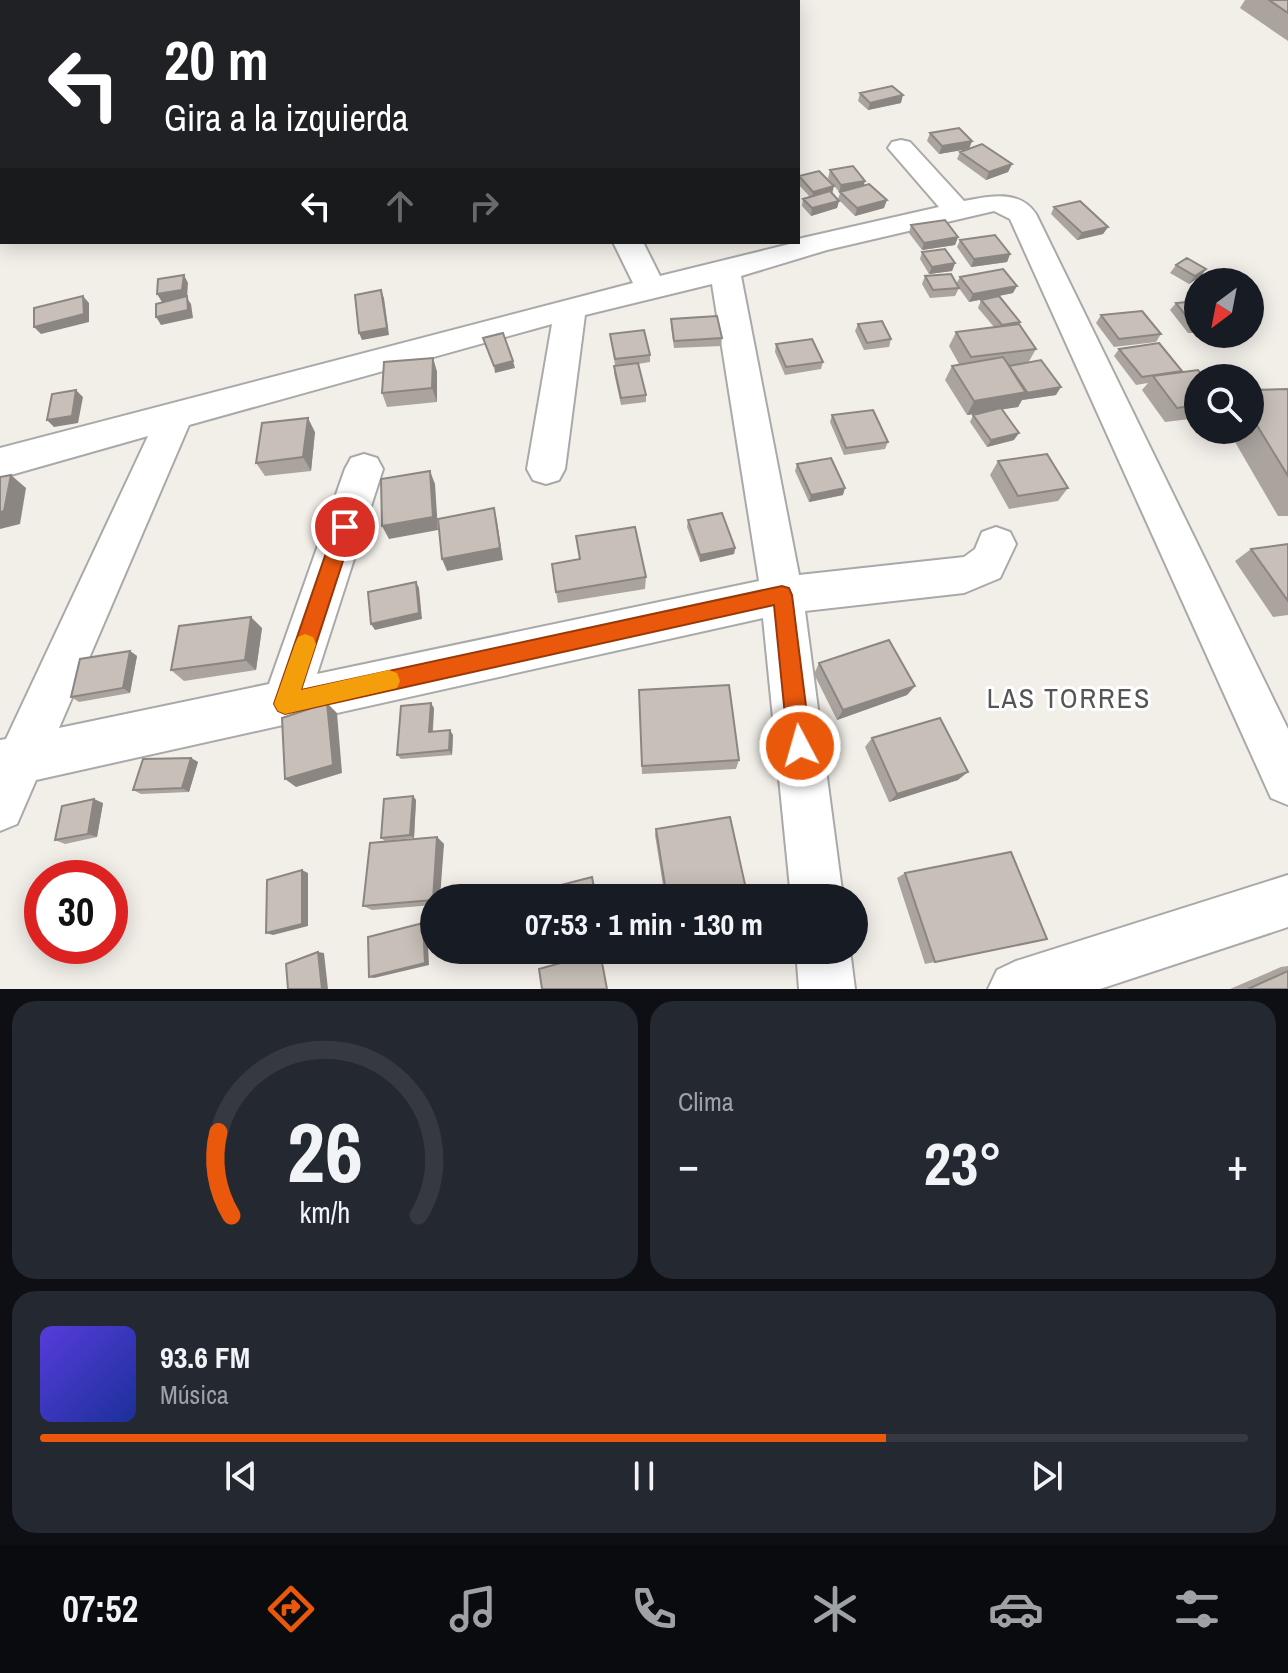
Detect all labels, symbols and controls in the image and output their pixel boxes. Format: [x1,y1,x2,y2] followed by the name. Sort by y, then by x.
[164,22,269,97] text: 20 m
[32,32,136,136] icon: left
[164,94,409,142] text: Gira a la izquierda
[294,184,338,228] icon: left
[378,184,422,228] icon: ahead
[462,184,506,228] icon: right
[1184,268,1264,348] north arrow
[1184,268,1264,444] map controls
[1184,364,1264,444] button: search
[311,493,379,561] pin
[323,505,367,549] icon: arrive
[987,679,1151,717] district label: LAS TORRES
[758,704,842,788] position arrow
[24,860,128,964] speed limit sign: 30
[525,904,763,944] text: 07:53 · 1 min · 130 m
[678,1084,734,1119] text: Clima
[287,1096,363,1208] text: 26
[924,1123,1002,1204] text: 23°
[678,1134,699,1194] text: −
[1227,1134,1248,1194] text: +
[300,1193,350,1232] text: km/h
[160,1337,250,1377] text: 93.6 FM
[160,1377,229,1412] text: Música
[219,1454,263,1498] icon: previous
[622,1454,666,1498] icon: pause
[1025,1454,1069,1498] icon: next
[263,1581,319,1637] icon: directions
[445,1581,501,1637] icon: music
[626,1581,682,1637] icon: phone
[807,1581,863,1637] icon: climate
[988,1581,1044,1637] icon: car
[1169,1581,1225,1637] icon: filters
[63,1585,138,1633] text: 07:52

